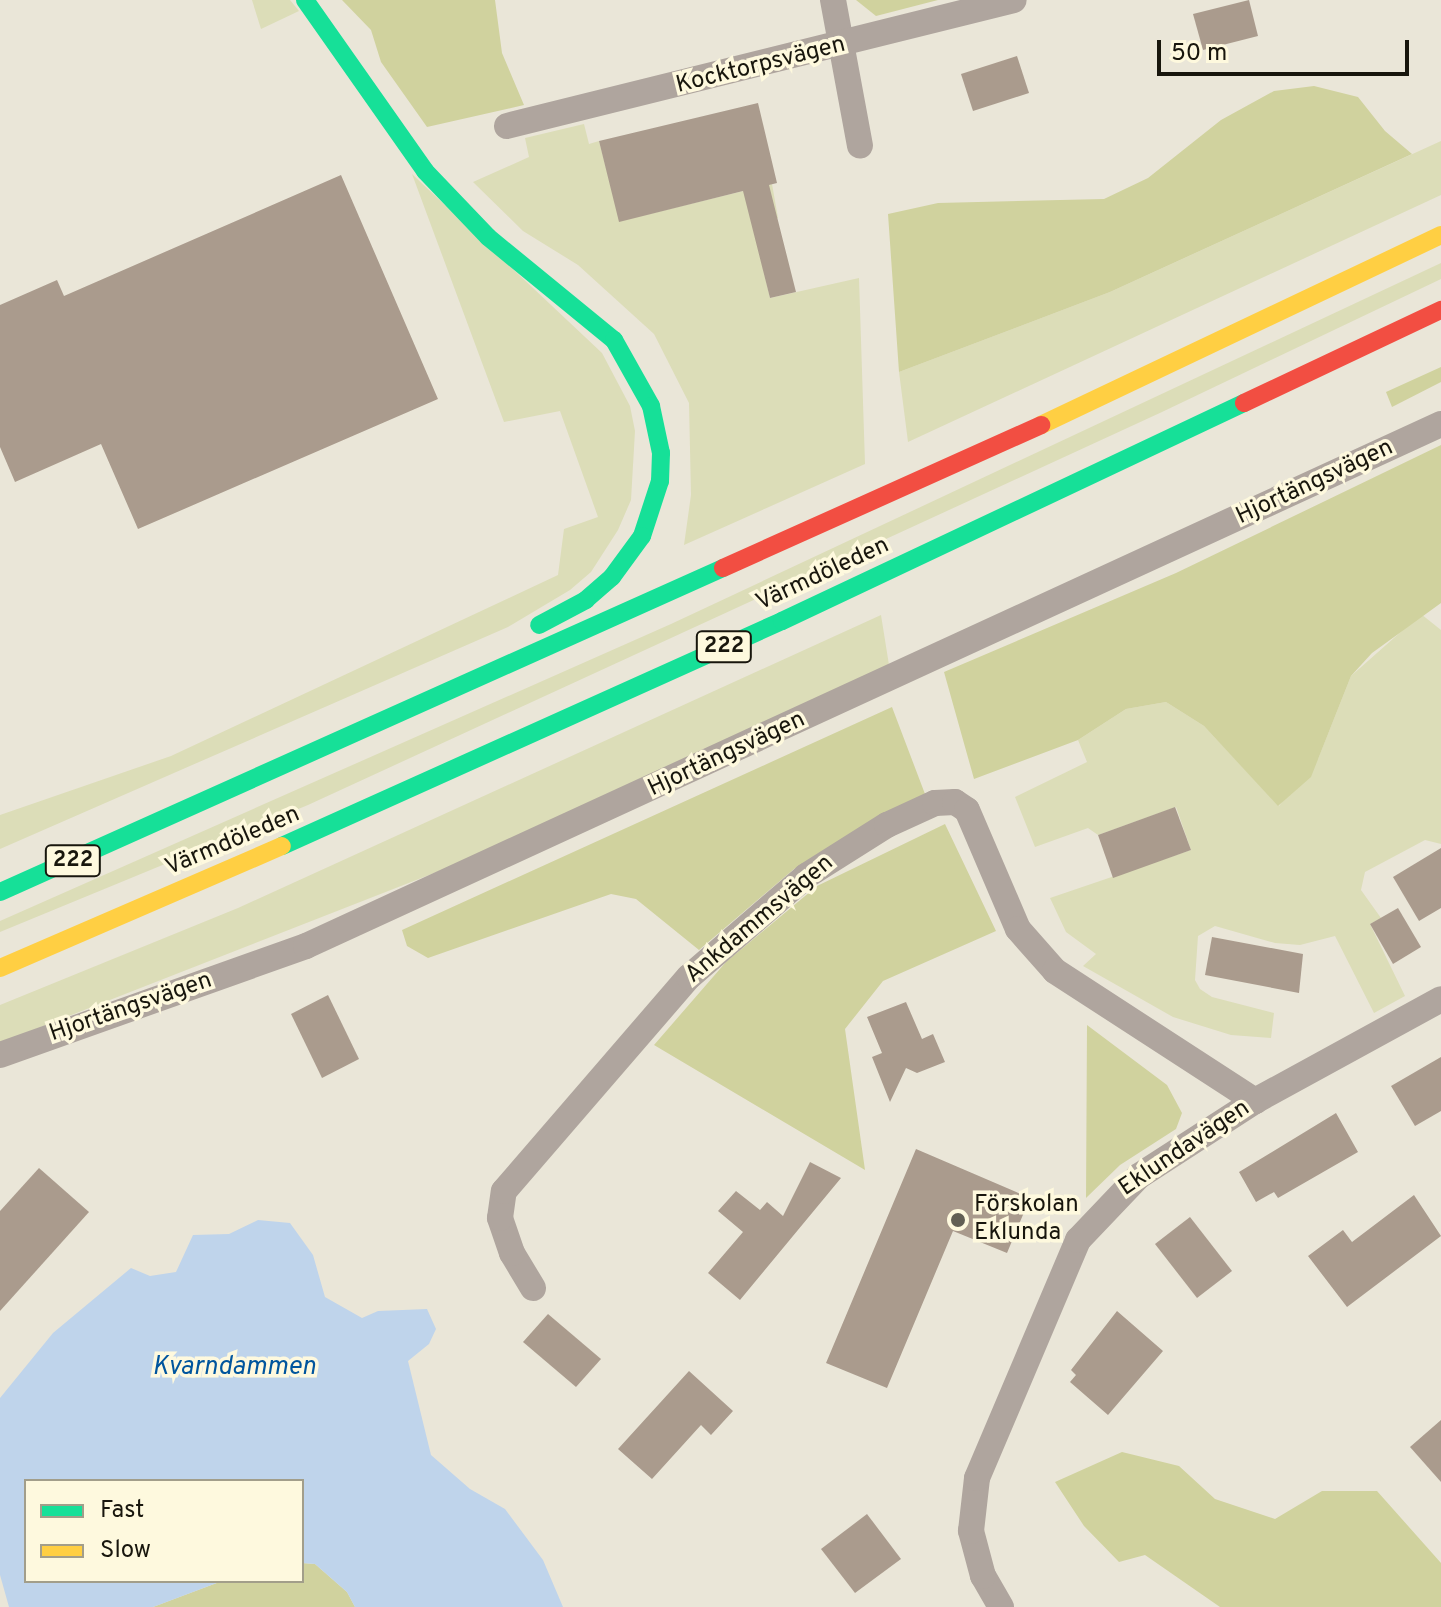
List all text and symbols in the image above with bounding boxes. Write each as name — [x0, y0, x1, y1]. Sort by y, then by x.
scale bar — [1161, 24, 1413, 74]
street label: Kocktorpsvägen — [673, 31, 849, 101]
text: 50 m — [1171, 39, 1227, 69]
street label: Hjortängsvägen — [1232, 434, 1398, 532]
street label: Värmdöleden — [752, 532, 894, 618]
road number: 222 — [694, 629, 754, 665]
street label: Hjortängsvägen — [644, 706, 810, 804]
street label: Värmdöleden — [161, 801, 305, 883]
road number: 222 — [43, 843, 103, 879]
street label: Ankdammsvägen — [680, 850, 840, 990]
street label: Hjortängsvägen — [46, 967, 216, 1049]
street label: Eklundavägen — [1114, 1095, 1256, 1203]
place label: Förskolan Eklunda — [974, 1192, 1079, 1248]
marker: Förskolan Eklunda — [949, 1211, 967, 1229]
water label: Kvarndammen — [152, 1352, 316, 1384]
legend — [24, 1479, 304, 1583]
text: Fast — [100, 1496, 144, 1526]
text: Slow — [100, 1536, 151, 1566]

